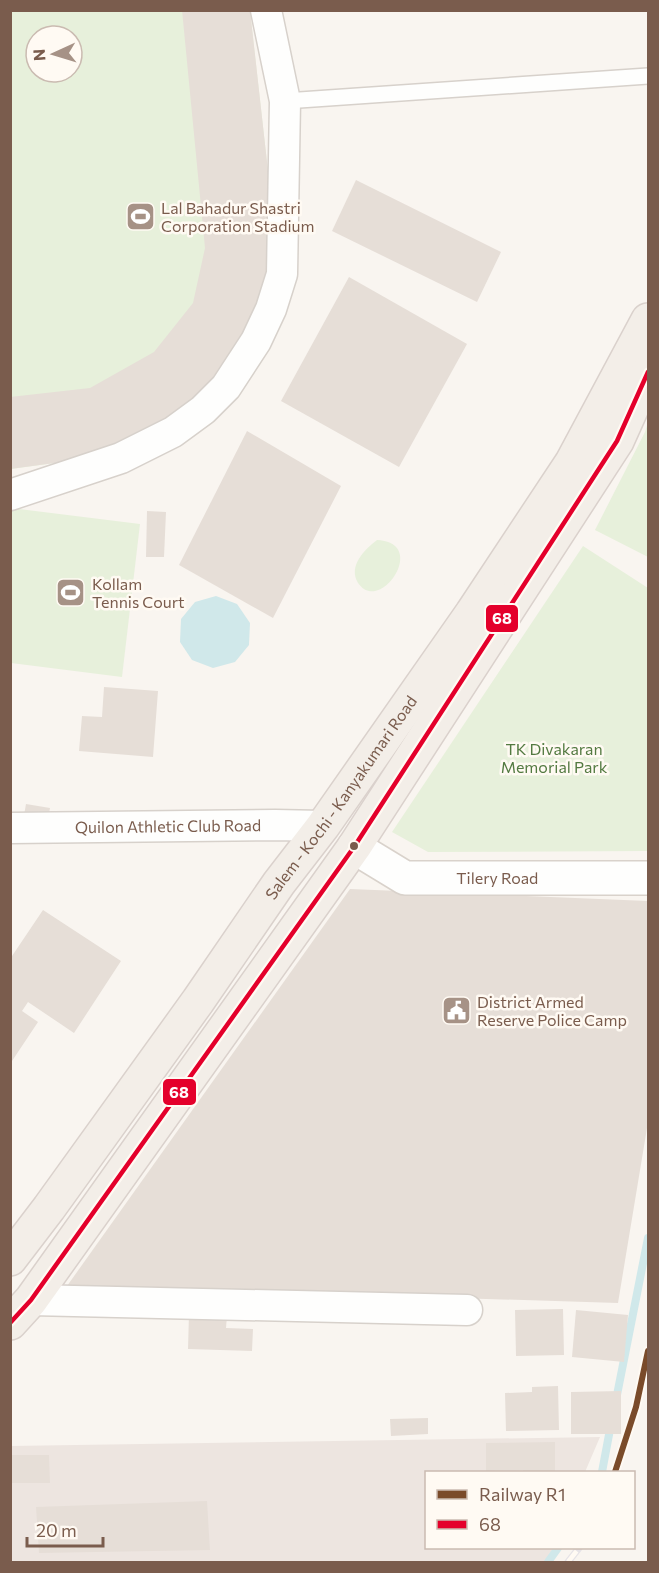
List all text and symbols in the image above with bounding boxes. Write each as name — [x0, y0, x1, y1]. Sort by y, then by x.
north arrow — [24, 24, 84, 84]
text: N — [29, 48, 48, 62]
place label: Lal Bahadur Shastri Corporation Stadium — [161, 198, 314, 235]
sports icon: Lal Bahadur Shastri Corporation Stadium — [124, 201, 156, 233]
place label: Kollam Tennis Court — [92, 574, 185, 611]
sports icon: Kollam Tennis Court — [55, 577, 87, 609]
line badge: 68 — [485, 604, 519, 633]
text: 68 — [492, 608, 512, 627]
street label: Salem - Kochi - Kanyakumari Road — [261, 692, 420, 903]
park label: TK Divakaran Memorial Park — [501, 739, 608, 776]
street label: Quilon Athletic Club Road — [75, 815, 261, 836]
unlabelled marker — [348, 840, 360, 852]
street label: Tilery Road — [456, 868, 538, 887]
place label: District Armed Reserve Police Camp — [477, 992, 627, 1029]
public building icon: District Armed Reserve Police Camp — [440, 995, 472, 1027]
line badge: 68 — [162, 1078, 197, 1106]
text: 68 — [169, 1082, 189, 1101]
legend — [425, 1471, 635, 1549]
text: Railway R1 — [479, 1483, 566, 1505]
scale bar — [27, 1510, 104, 1548]
text: 68 — [479, 1513, 501, 1535]
text: 20 m — [36, 1519, 77, 1541]

